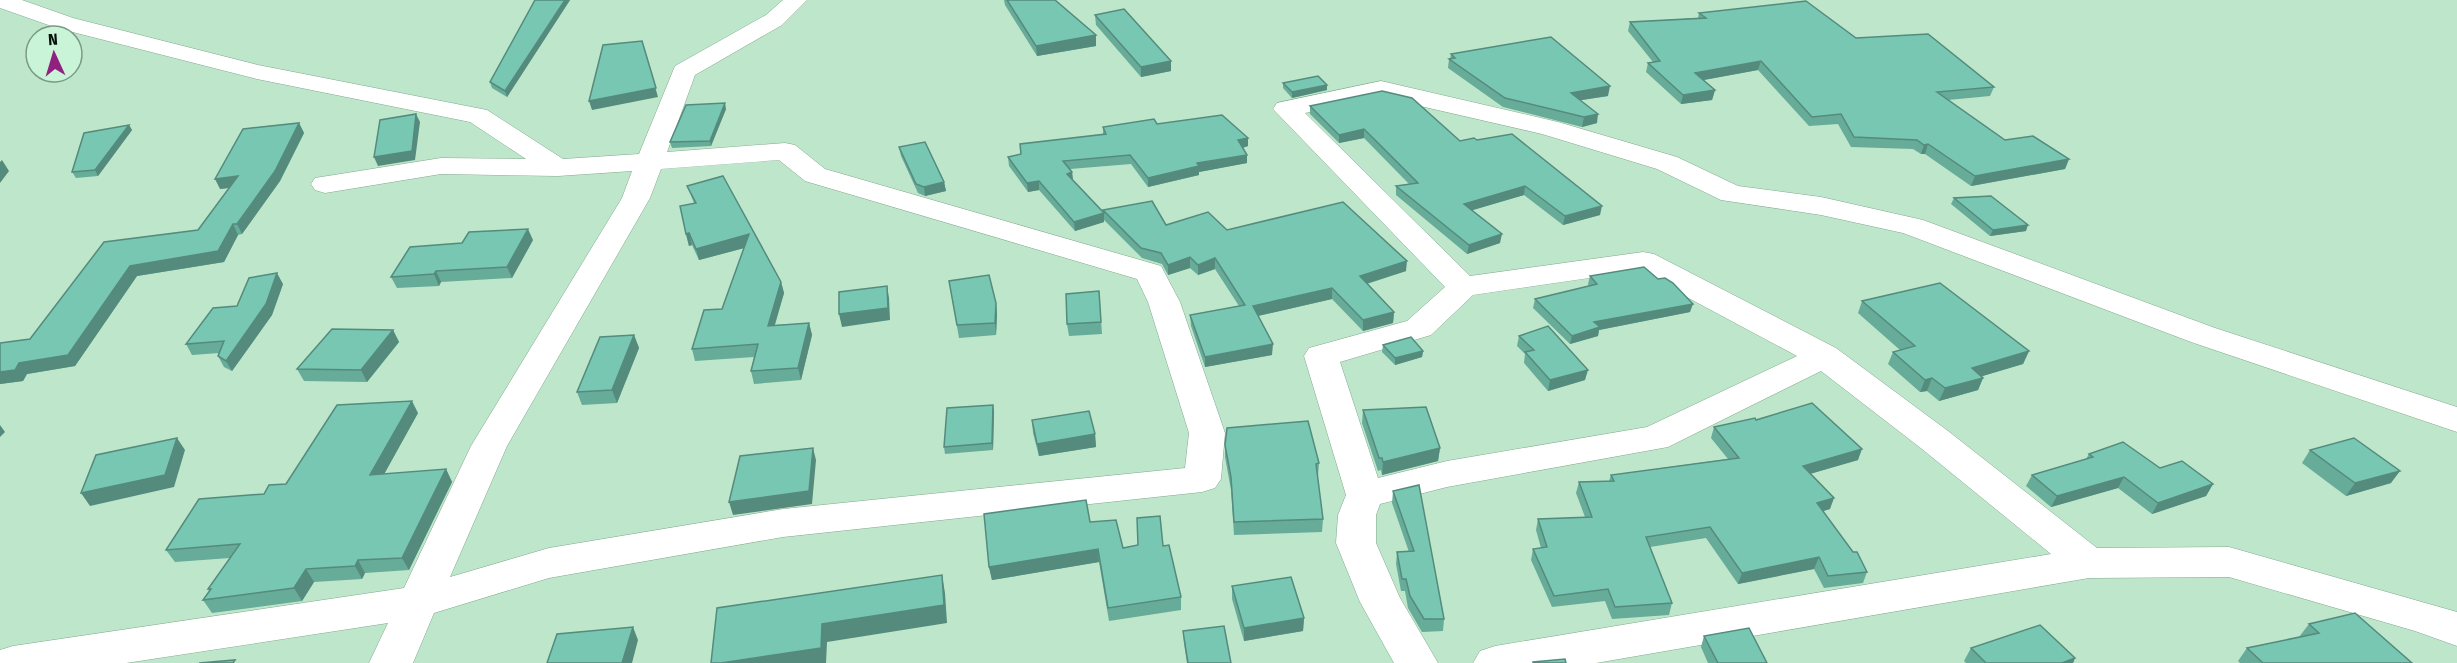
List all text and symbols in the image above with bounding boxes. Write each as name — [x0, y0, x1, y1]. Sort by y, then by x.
north arrow — [24, 24, 84, 84]
text: N — [48, 30, 58, 49]

